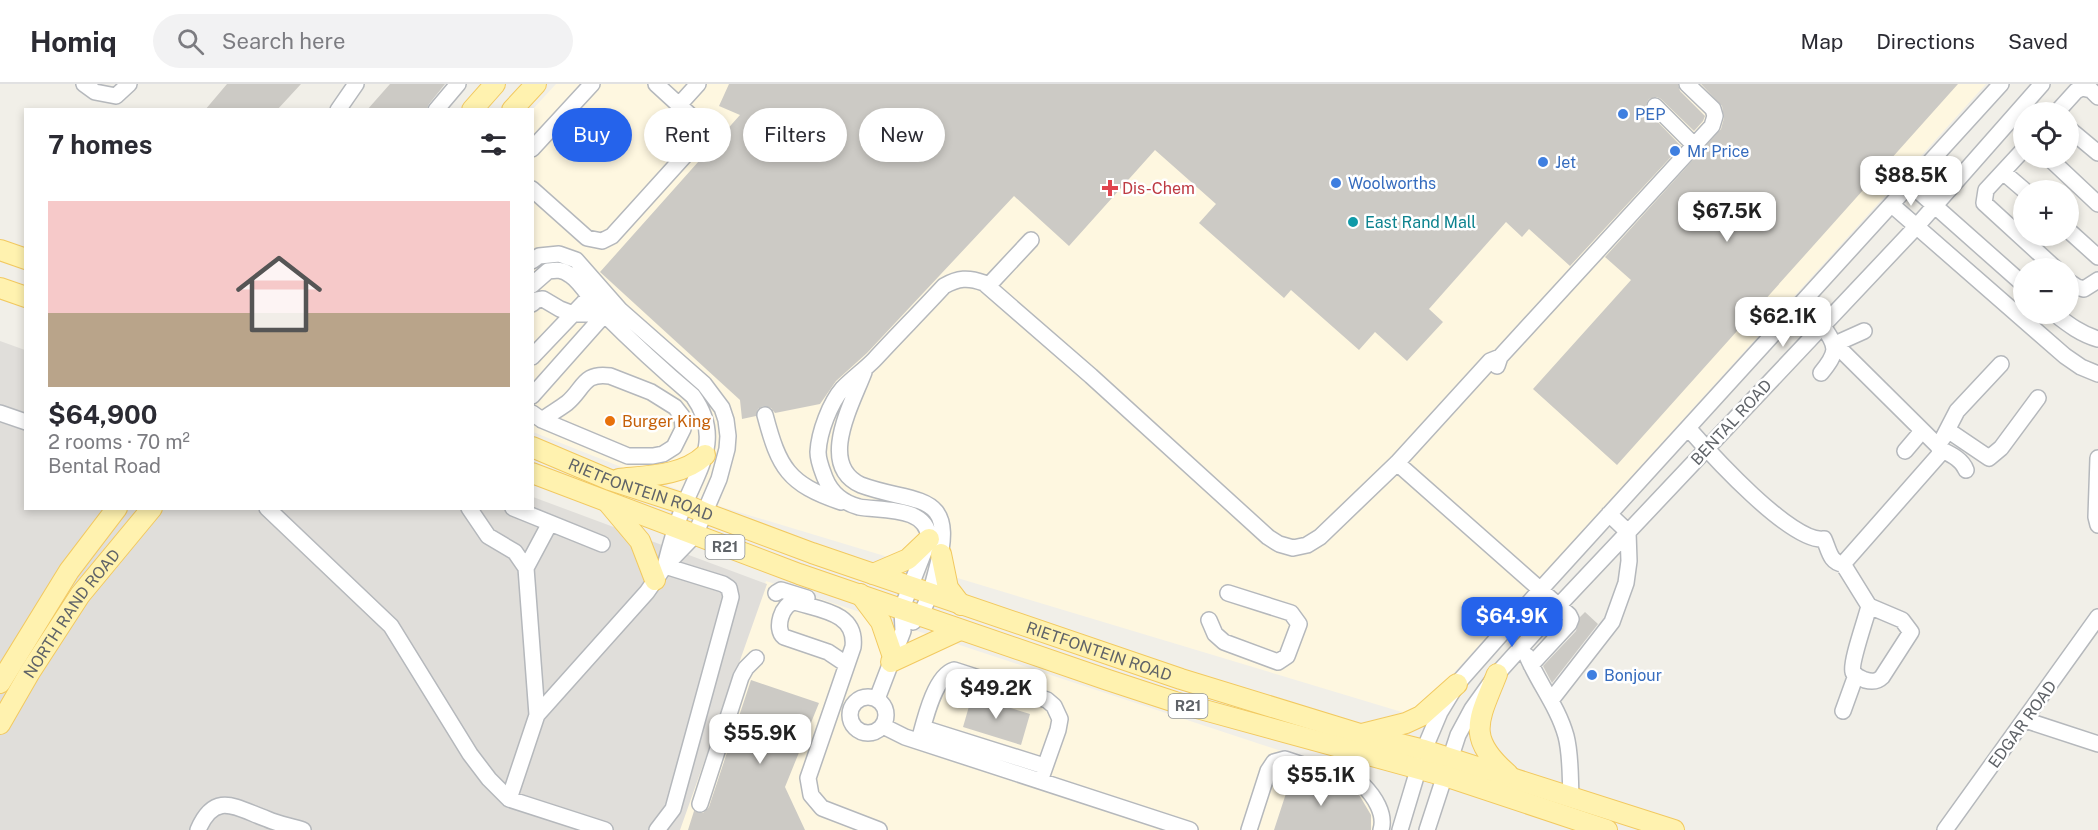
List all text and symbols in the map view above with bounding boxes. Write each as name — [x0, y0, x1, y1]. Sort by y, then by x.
search box — [153, 14, 573, 68]
text: Homiq — [30, 25, 117, 58]
icon: search — [174, 25, 207, 58]
text: Search here — [222, 28, 345, 54]
text: Map — [1801, 29, 1843, 54]
text: Directions — [1876, 29, 1975, 54]
text: Saved — [2008, 29, 2068, 54]
map controls — [2013, 102, 2079, 324]
button: locate — [2013, 102, 2079, 168]
place label: PEP — [1635, 105, 1665, 124]
marker: PEP — [1616, 107, 1630, 121]
chip: Buy — [552, 108, 632, 162]
chip: Rent — [644, 108, 731, 162]
chip: Filters — [743, 108, 847, 162]
chip: New — [859, 108, 945, 162]
icon: filters — [477, 128, 510, 161]
text: 7 homes — [48, 129, 152, 160]
place label: Mr Price — [1687, 142, 1749, 161]
marker: Mr Price — [1668, 144, 1682, 158]
place label: Jet — [1555, 153, 1576, 172]
marker: Jet — [1536, 155, 1550, 169]
pin: $88.5K — [1862, 156, 1960, 207]
text: $88.5K — [1874, 163, 1948, 187]
place label: Woolworths — [1348, 174, 1436, 193]
marker: Woolworths — [1329, 176, 1343, 190]
place label: Dis-Chem — [1122, 179, 1195, 198]
button: + — [2013, 180, 2079, 246]
marker: Dis-Chem — [1103, 181, 1117, 195]
pin: $67.5K — [1678, 192, 1776, 243]
text: $67.5K — [1692, 199, 1762, 223]
place label: East Rand Mall — [1365, 213, 1476, 232]
marker: East Rand Mall — [1346, 215, 1360, 229]
icon: home — [225, 240, 333, 348]
button: − — [2013, 258, 2079, 324]
pin: $62.1K — [1734, 297, 1832, 348]
text: $62.1K — [1749, 304, 1817, 328]
street label: BENTAL ROAD — [1687, 376, 1776, 469]
text: $64,900 — [48, 399, 158, 430]
place label: Burger King — [622, 412, 711, 431]
marker: Burger King — [603, 414, 617, 428]
text: 2 rooms · 70 m² — [48, 430, 190, 454]
text: Bental Road — [48, 454, 161, 478]
street label: RIETFONTEIN ROAD — [565, 455, 716, 525]
road number: R21 — [706, 535, 744, 559]
street label: NORTH RAND ROAD — [20, 545, 124, 682]
pin: $64.9K — [1463, 597, 1561, 648]
text: $64.9K — [1476, 604, 1548, 628]
street label: RIETFONTEIN ROAD — [1024, 618, 1174, 685]
place label: Bonjour — [1604, 666, 1662, 685]
marker: Bonjour — [1585, 668, 1599, 682]
pin: $49.2K — [947, 669, 1045, 720]
text: $49.2K — [960, 676, 1032, 700]
street label: EDGAR ROAD — [1984, 677, 2060, 772]
road number: R21 — [1168, 694, 1208, 718]
pin: $55.9K — [711, 714, 809, 765]
text: $55.9K — [723, 721, 797, 745]
pin: $55.1K — [1272, 756, 1370, 807]
text: $55.1K — [1287, 763, 1355, 787]

